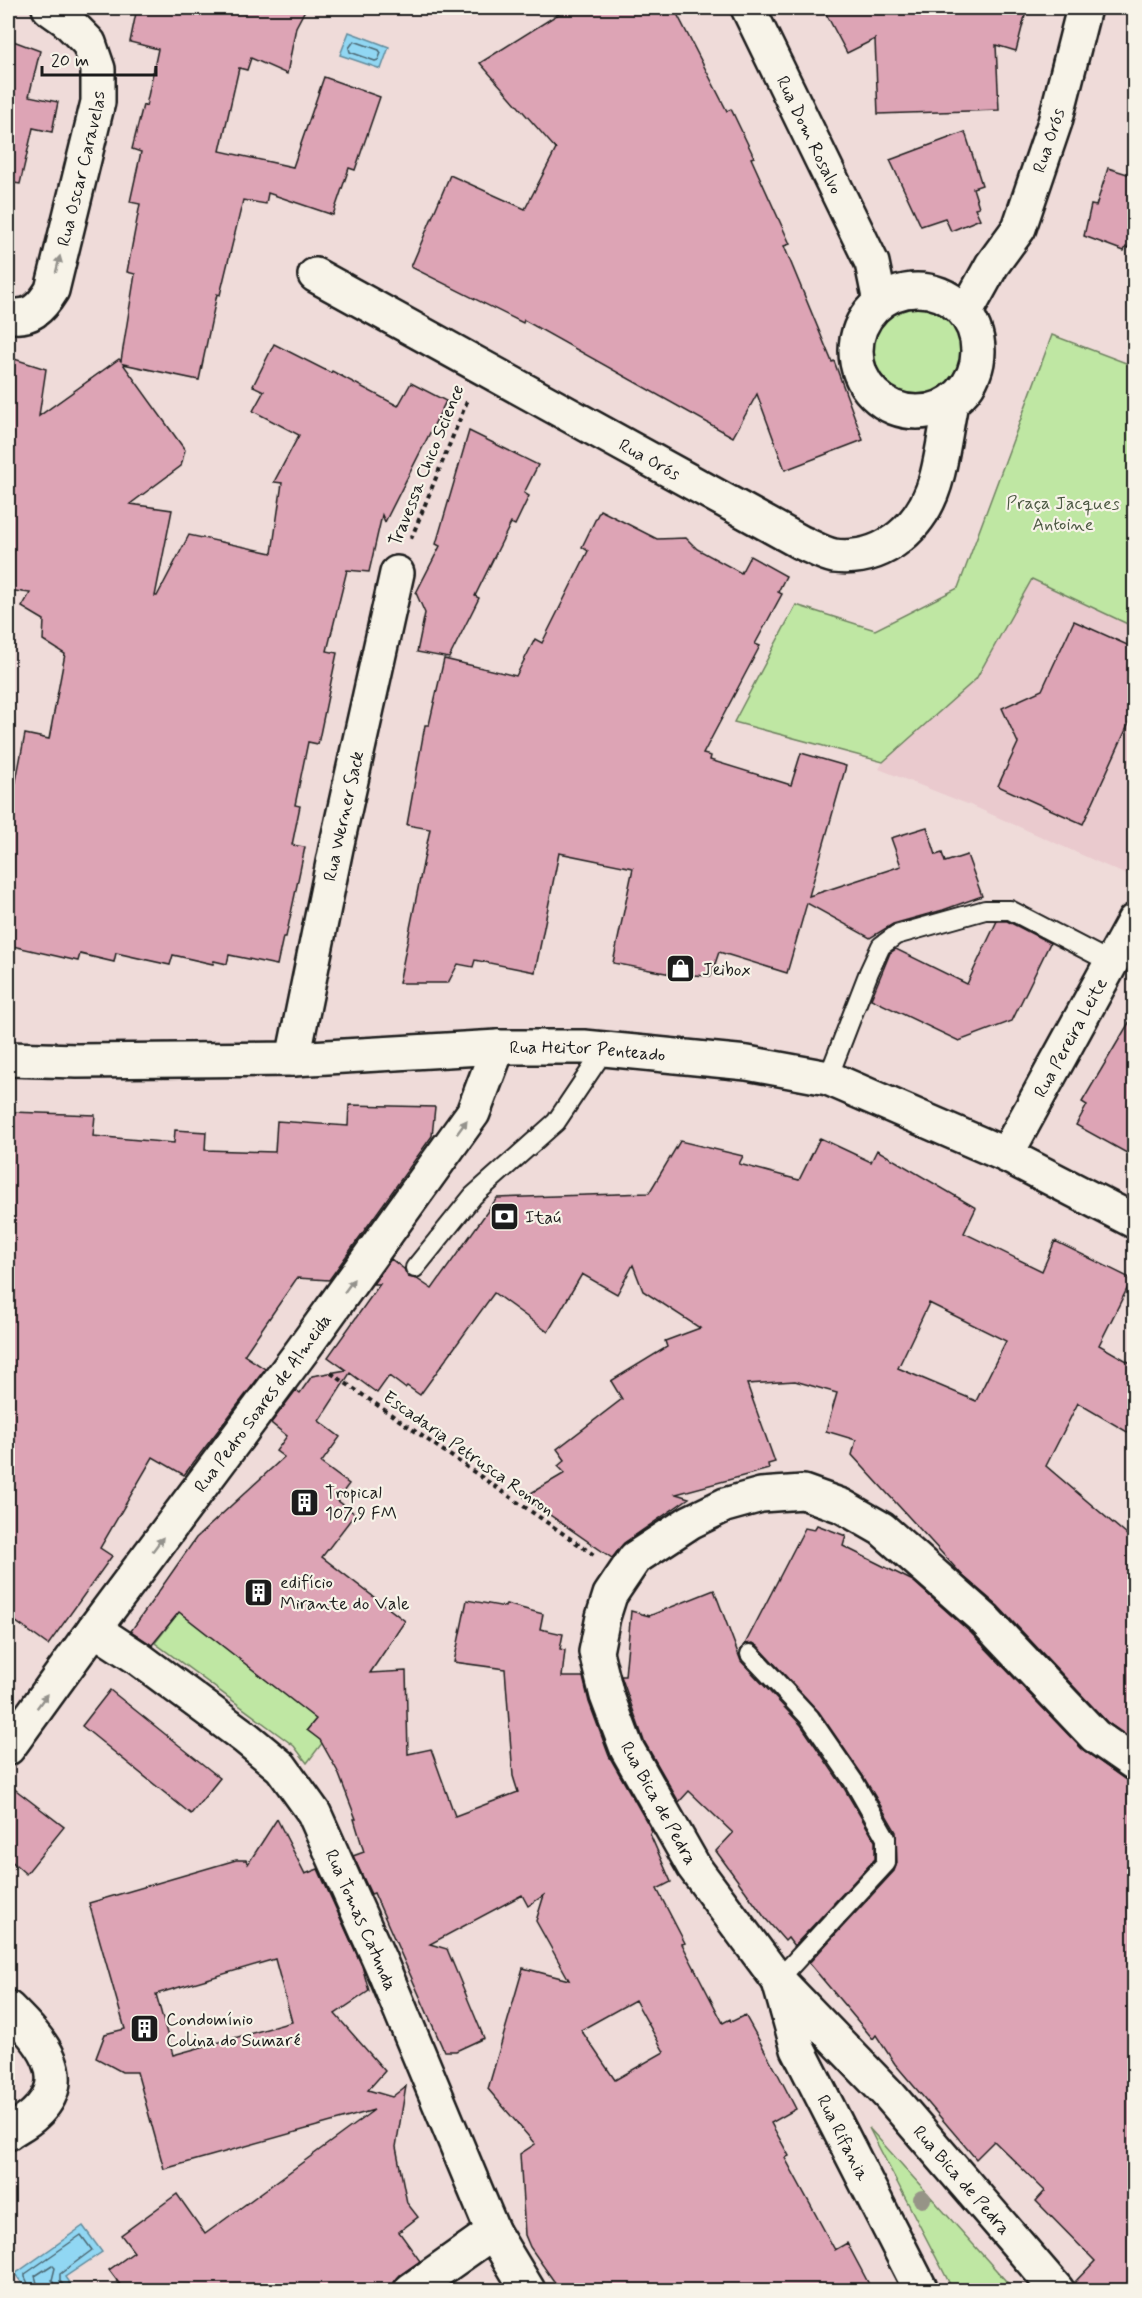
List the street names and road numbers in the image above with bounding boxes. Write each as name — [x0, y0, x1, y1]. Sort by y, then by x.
street label: Rua Dom Rosalvo — [770, 72, 848, 198]
street label: Rua Oscar Caravelas — [52, 91, 111, 249]
street label: Rua Orós — [1028, 106, 1071, 176]
street label: Travessa Chico Science — [384, 381, 470, 550]
street label: Rua Orós — [614, 434, 684, 487]
street label: Rua Werner Sack — [318, 749, 370, 884]
street label: Rua Pereira Leite — [1029, 974, 1114, 1102]
street label: Rua Heitor Penteado — [509, 1036, 667, 1068]
street label: Rua Pedro Soares de Almeida — [189, 1309, 338, 1498]
street label: Escadaria Petrusca Ronron — [378, 1386, 559, 1522]
street label: Rua Bica de Pedra — [614, 1737, 702, 1870]
street label: Rua Tomas Catunda — [319, 1846, 402, 1995]
street label: Rua Rifania — [810, 2091, 874, 2185]
street label: Rua Bica de Pedra — [907, 2121, 1016, 2241]

